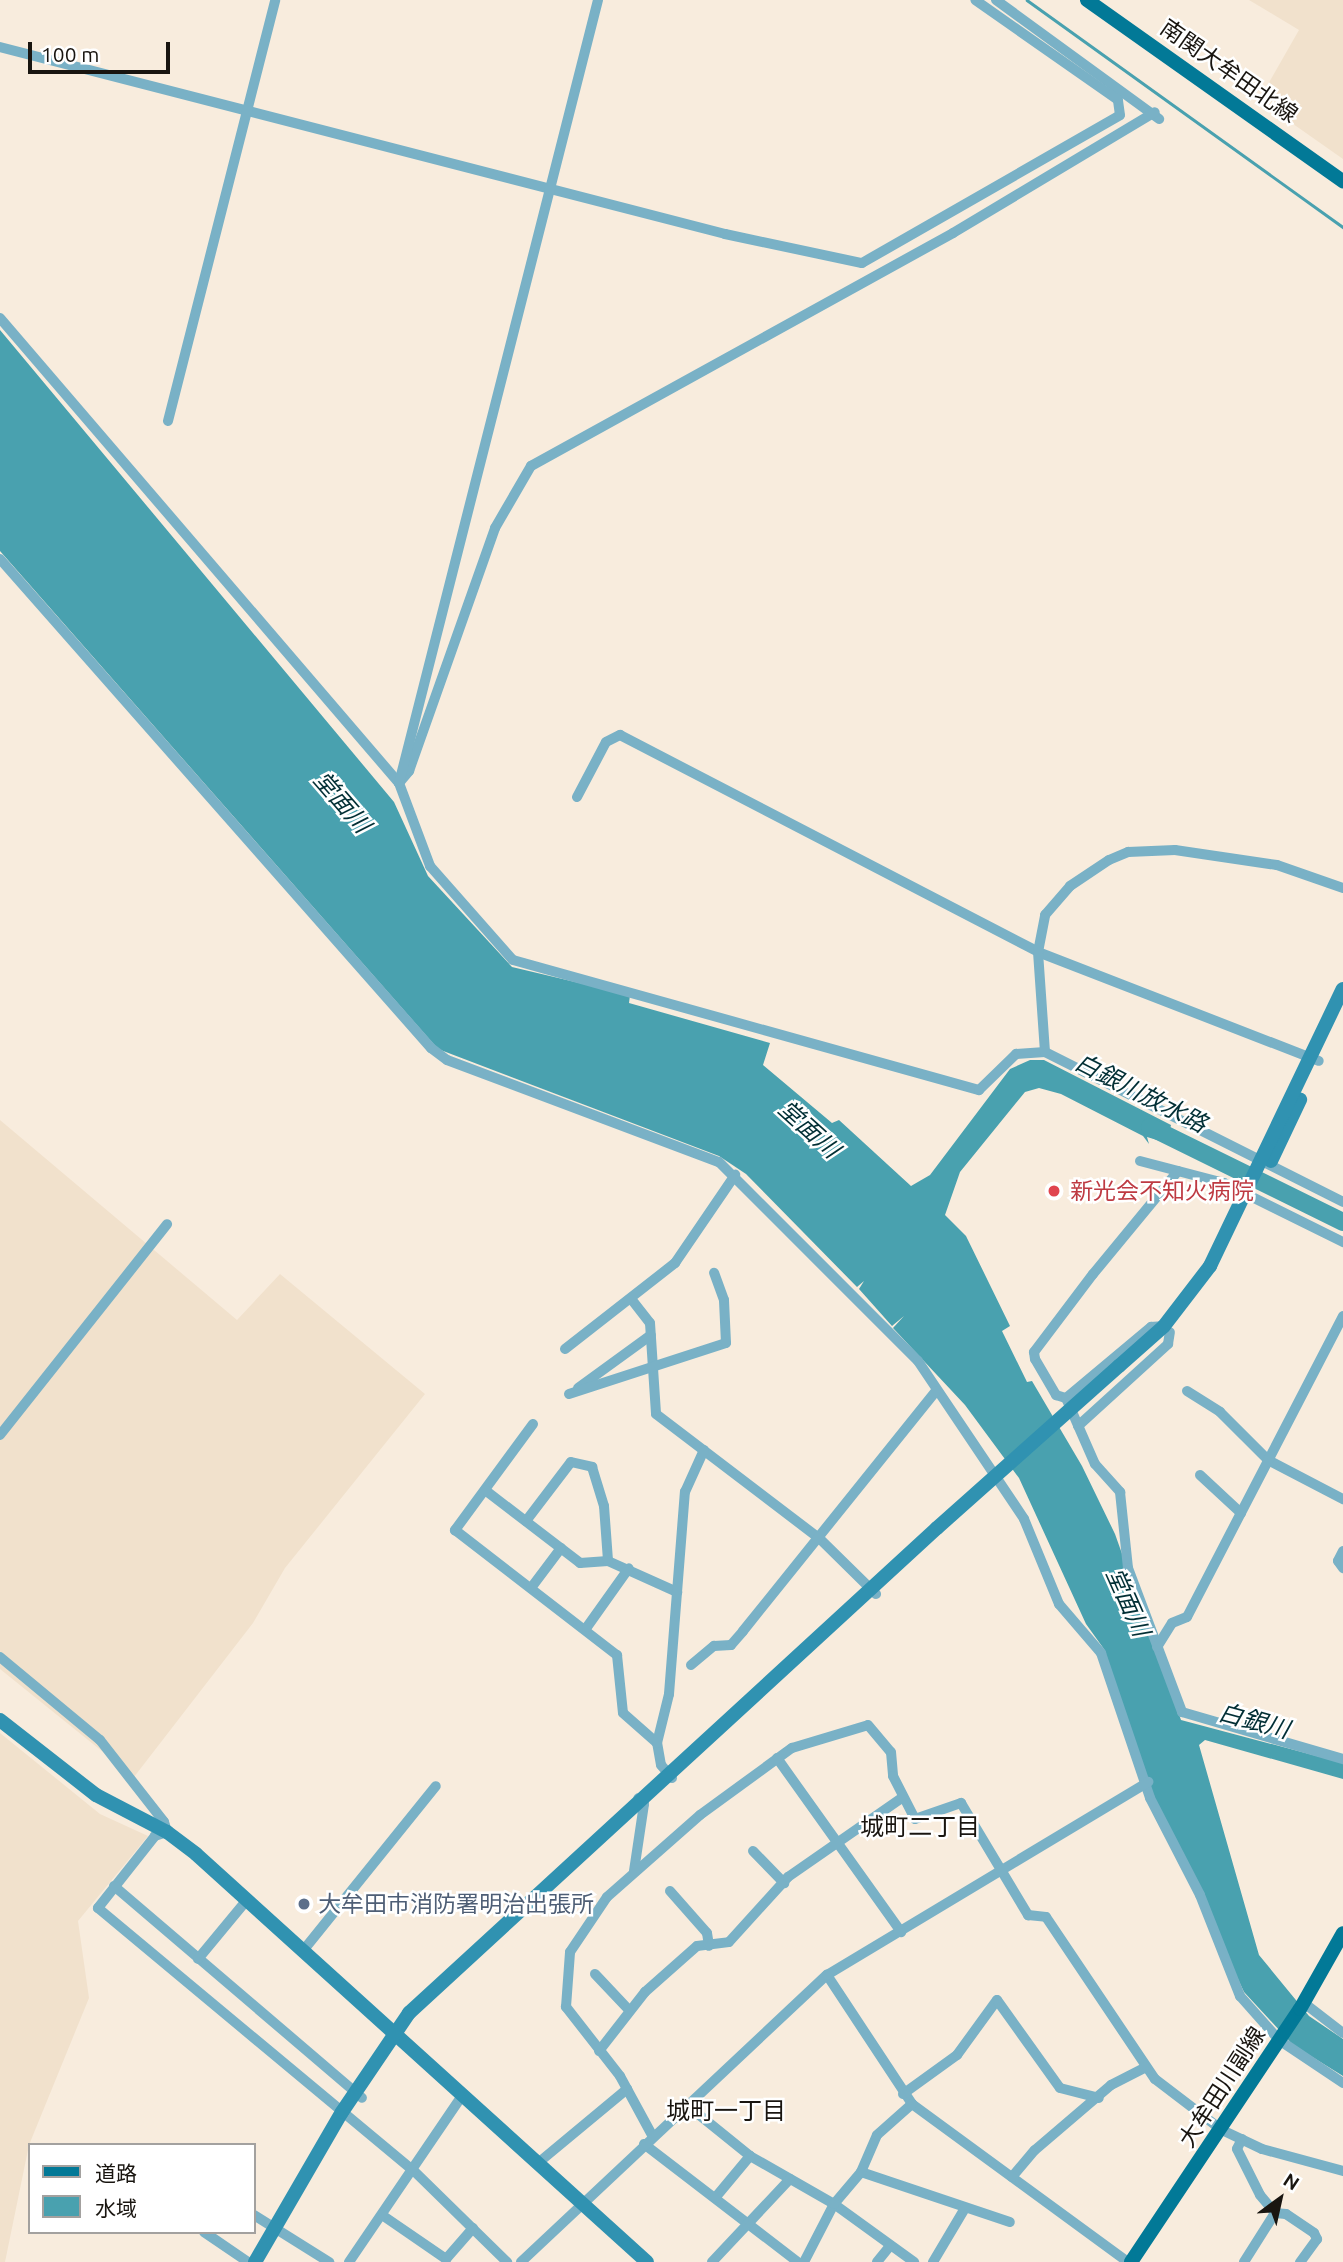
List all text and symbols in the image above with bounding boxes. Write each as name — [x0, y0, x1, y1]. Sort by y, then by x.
street label: 南関大牟田北線 — [1155, 14, 1303, 128]
scale bar — [32, 28, 173, 72]
text: 100 m — [41, 42, 99, 66]
water label: 堂面川 — [308, 765, 376, 839]
water label: 白銀川放水路 — [1070, 1047, 1212, 1139]
water label: 堂面川 — [773, 1094, 845, 1164]
place label: 新光会不知火病院 — [1070, 1177, 1254, 1205]
marker: 新光会不知火病院 — [1044, 1181, 1064, 1201]
water label: 堂面川 — [1100, 1563, 1156, 1641]
water label: 白銀川 — [1215, 1698, 1293, 1744]
district label: 城町二丁目 — [860, 1813, 980, 1841]
place label: 大牟田市消防署明治出張所 — [318, 1890, 594, 1918]
marker: 大牟田市消防署明治出張所 — [296, 1896, 312, 1912]
street label: 大牟田川副線 — [1173, 2022, 1271, 2152]
district label: 城町一丁目 — [666, 2097, 786, 2125]
legend — [28, 2143, 256, 2234]
text: 道路 — [95, 2161, 137, 2185]
north arrow — [1245, 2164, 1315, 2234]
text: N — [1279, 2168, 1303, 2194]
text: 水域 — [95, 2196, 137, 2220]

